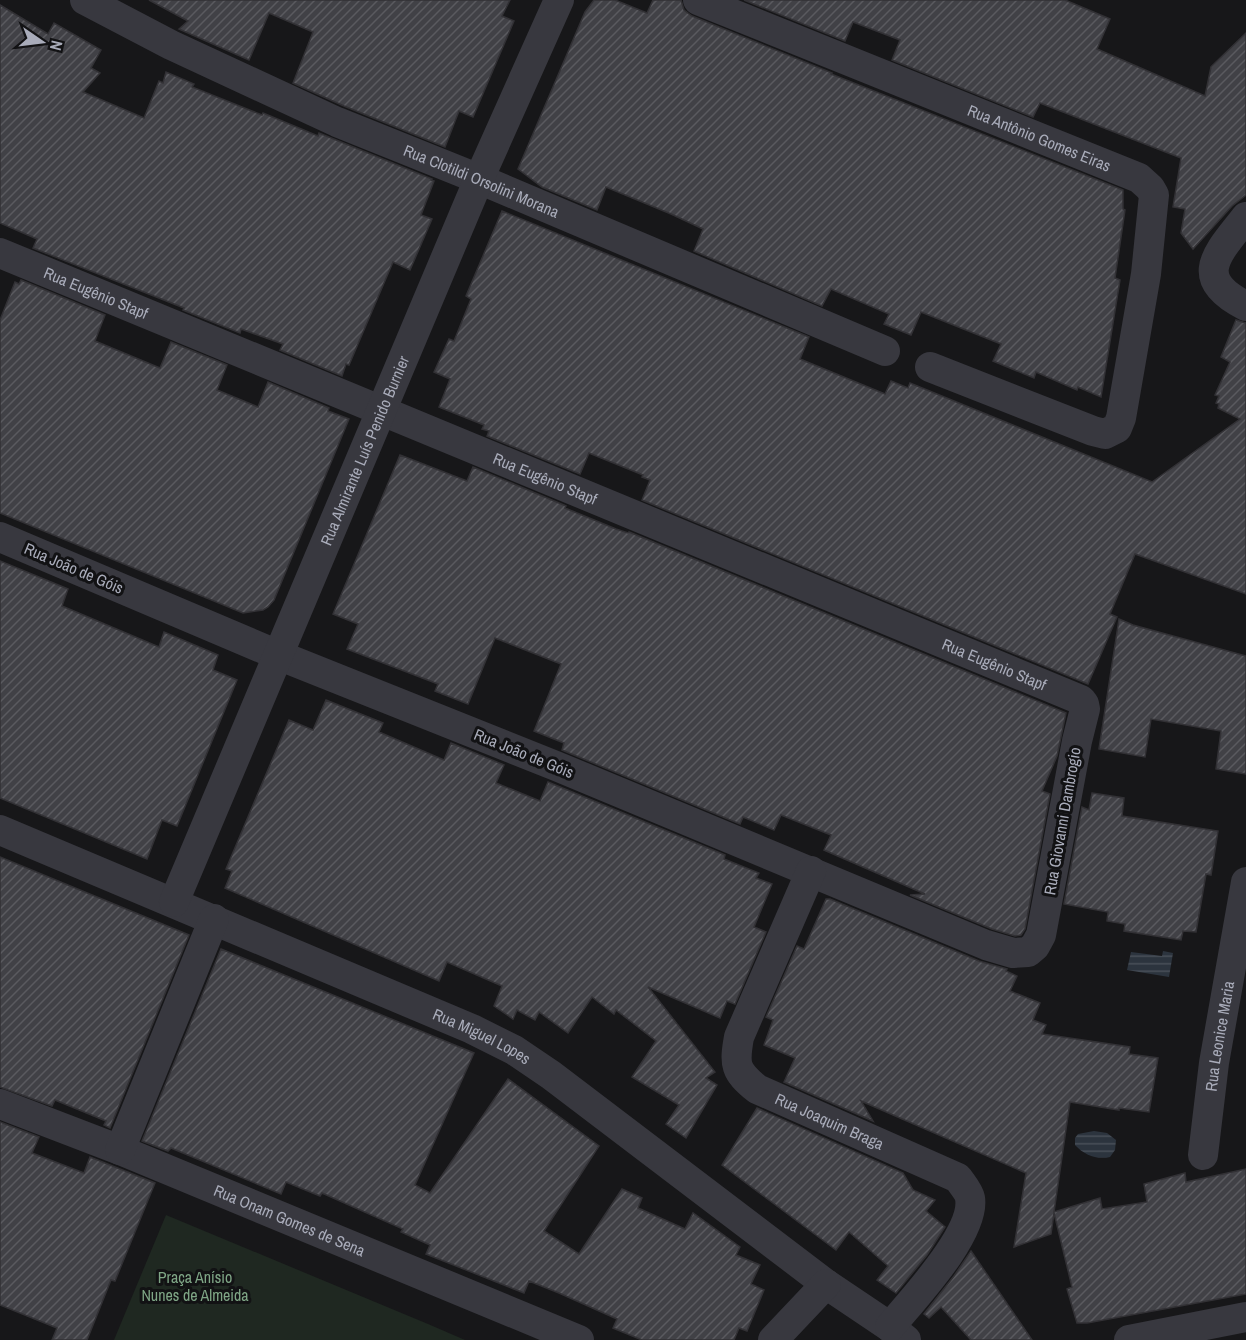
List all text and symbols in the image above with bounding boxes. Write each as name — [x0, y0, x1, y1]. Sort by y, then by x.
north arrow — [12, 12, 72, 72]
text: N — [45, 38, 68, 53]
street label: Rua Antônio Gomes Eiras — [964, 99, 1114, 176]
street label: Rua Clotildi Orsolini Morana — [400, 139, 563, 223]
street label: Rua Eugênio Stapf — [41, 261, 152, 324]
street label: Rua Almirante Luís Penido Burnier — [315, 352, 414, 549]
street label: Rua Eugênio Stapf — [490, 447, 601, 510]
street label: Rua João de Góis — [21, 537, 127, 599]
street label: Rua Eugênio Stapf — [939, 633, 1050, 696]
street label: Rua João de Góis — [471, 723, 577, 783]
street label: Rua Giovanni Dambrogio — [1038, 745, 1086, 897]
street label: Rua Leonice Maria — [1200, 978, 1239, 1093]
street label: Rua Miguel Lopes — [429, 1003, 535, 1069]
street label: Rua Joaquim Braga — [772, 1087, 888, 1155]
street label: Rua Onam Gomes de Sena — [210, 1179, 369, 1262]
park label: Praça Anísio Nunes de Almeida — [141, 1266, 249, 1306]

